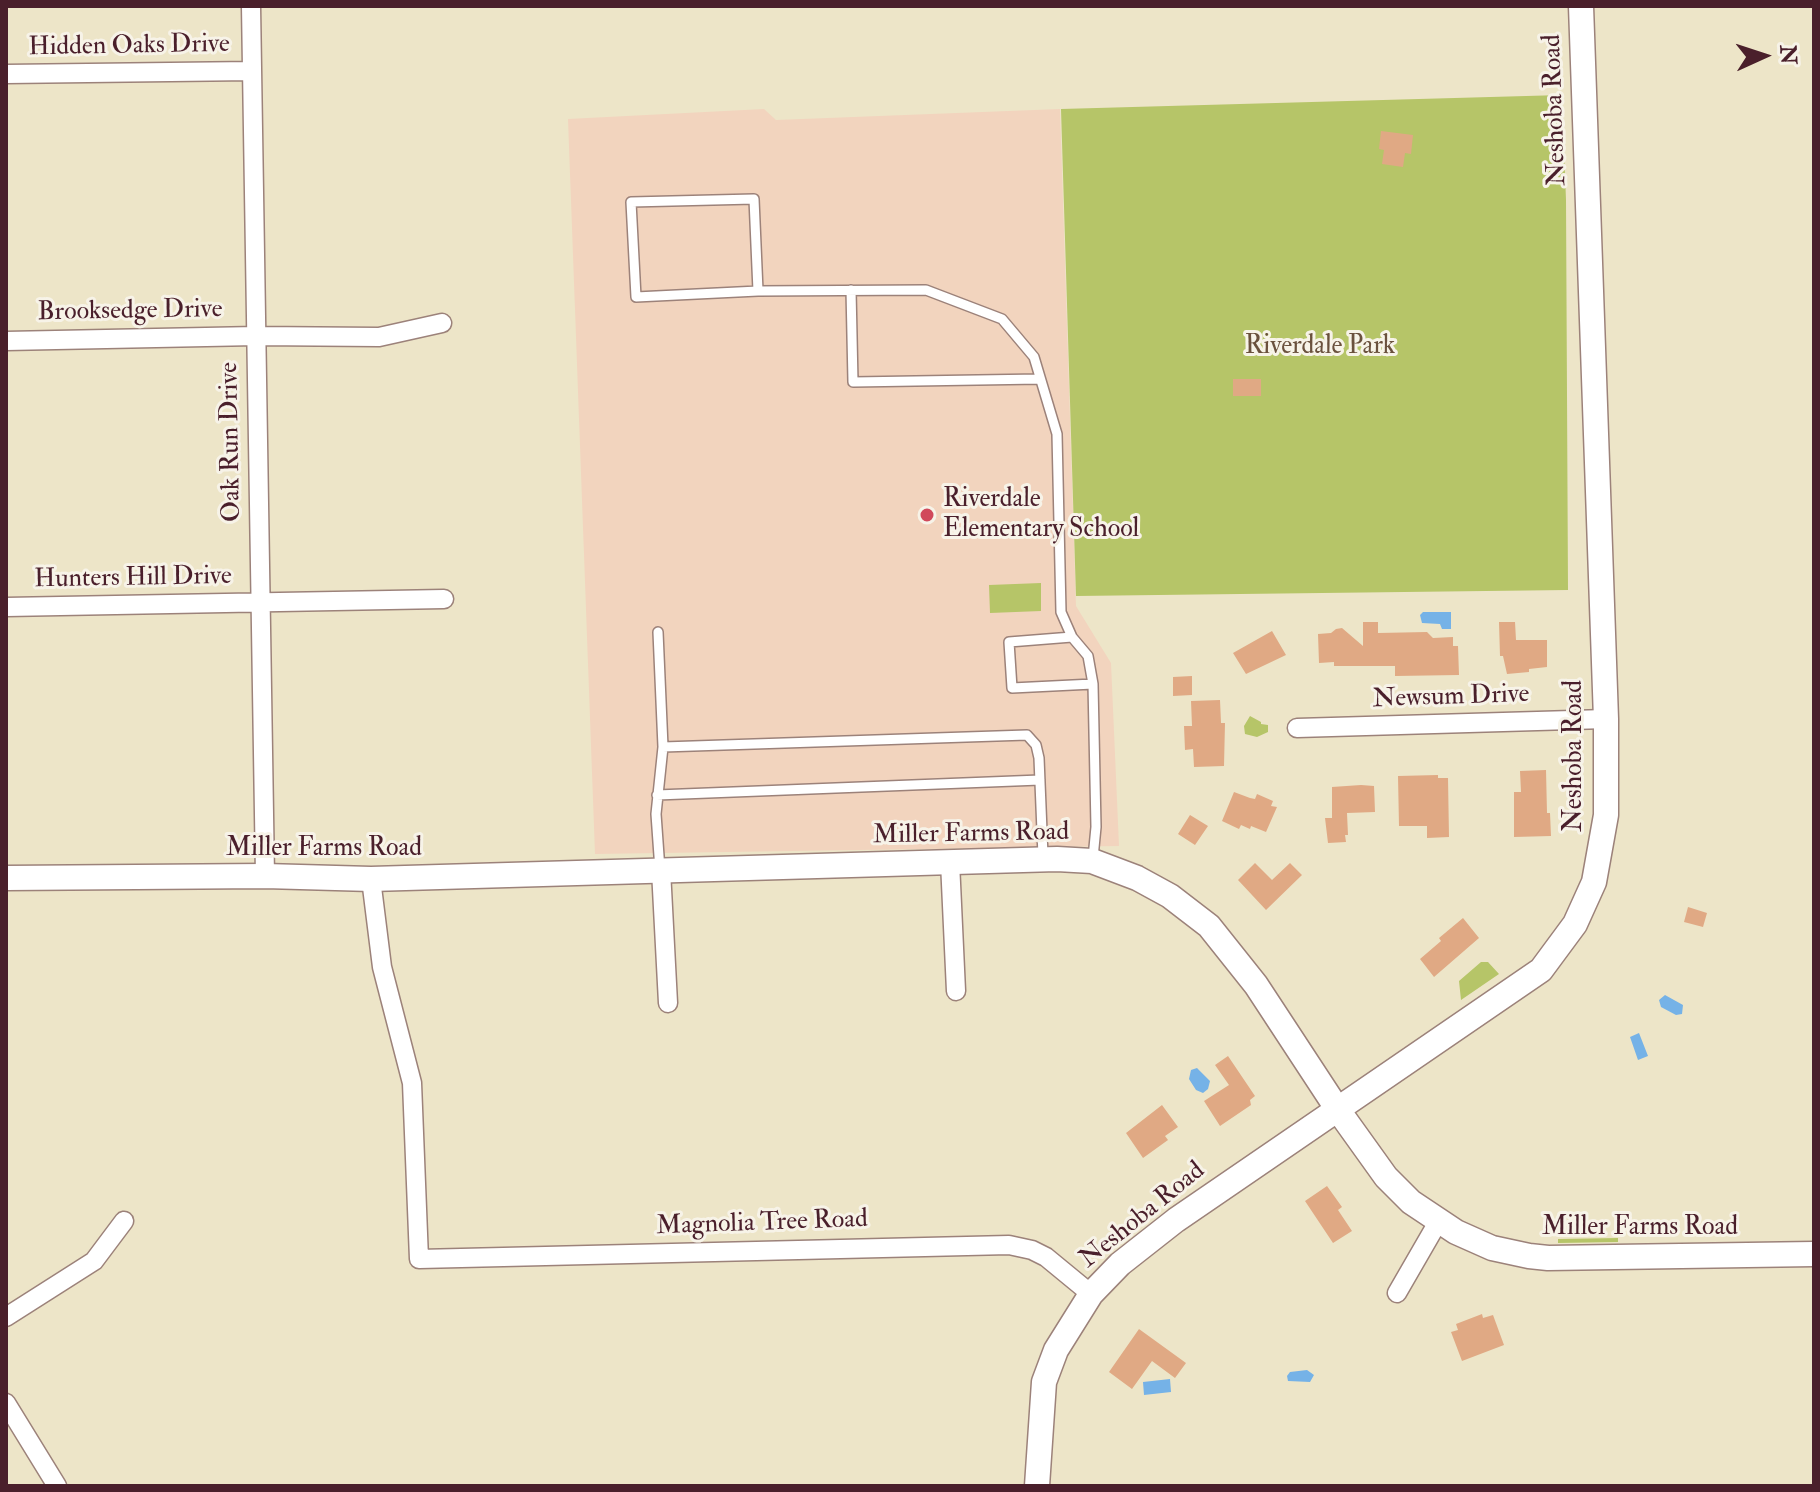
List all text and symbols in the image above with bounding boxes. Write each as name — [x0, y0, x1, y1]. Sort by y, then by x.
north arrow — [1724, 16, 1804, 96]
street label: Hidden Oaks Drive — [28, 30, 230, 64]
street label: Neshoba Road — [1538, 34, 1574, 186]
text: N — [1773, 44, 1802, 65]
street label: Brooksedge Drive — [37, 295, 223, 329]
park label: Riverdale Park — [1245, 331, 1395, 363]
street label: Oak Run Drive — [215, 362, 249, 522]
place label: Riverdale Elementary School — [943, 484, 1139, 546]
marker: Riverdale Elementary School — [918, 506, 936, 524]
street label: Hunters Hill Drive — [34, 562, 232, 596]
street label: Newsum Drive — [1372, 680, 1530, 716]
street label: Neshoba Road — [1559, 680, 1591, 832]
street label: Miller Farms Road — [873, 818, 1069, 852]
street label: Miller Farms Road — [226, 833, 422, 865]
street label: Neshoba Road — [1074, 1156, 1212, 1276]
street label: Magnolia Tree Road — [656, 1205, 868, 1243]
street label: Miller Farms Road — [1542, 1212, 1738, 1244]

